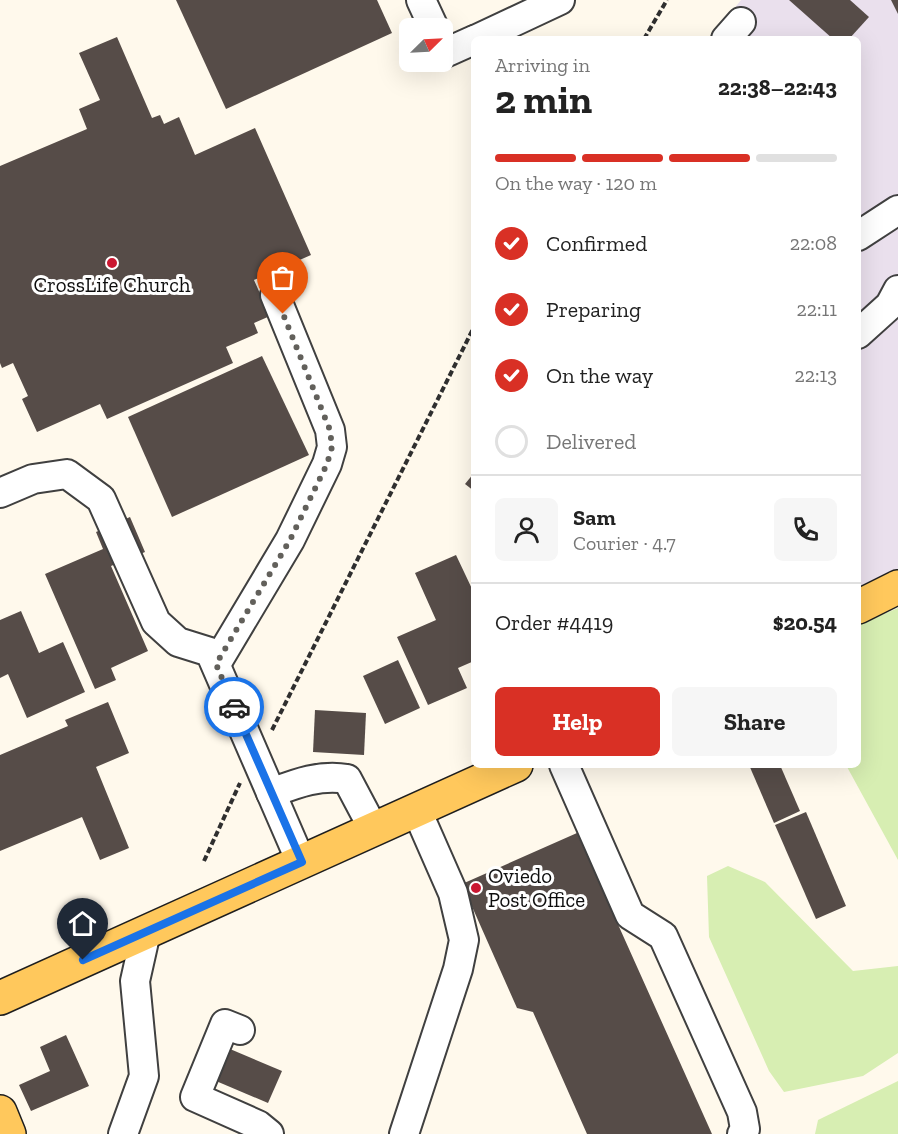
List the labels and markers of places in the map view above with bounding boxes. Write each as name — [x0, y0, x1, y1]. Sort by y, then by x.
pin — [257, 252, 308, 314]
marker: CrossLife Church — [105, 256, 119, 270]
place label: CrossLife Church — [33, 272, 191, 297]
place label: Oviedo Post Office — [488, 863, 585, 912]
marker: Oviedo Post Office — [469, 881, 483, 895]
pin — [57, 898, 108, 960]

